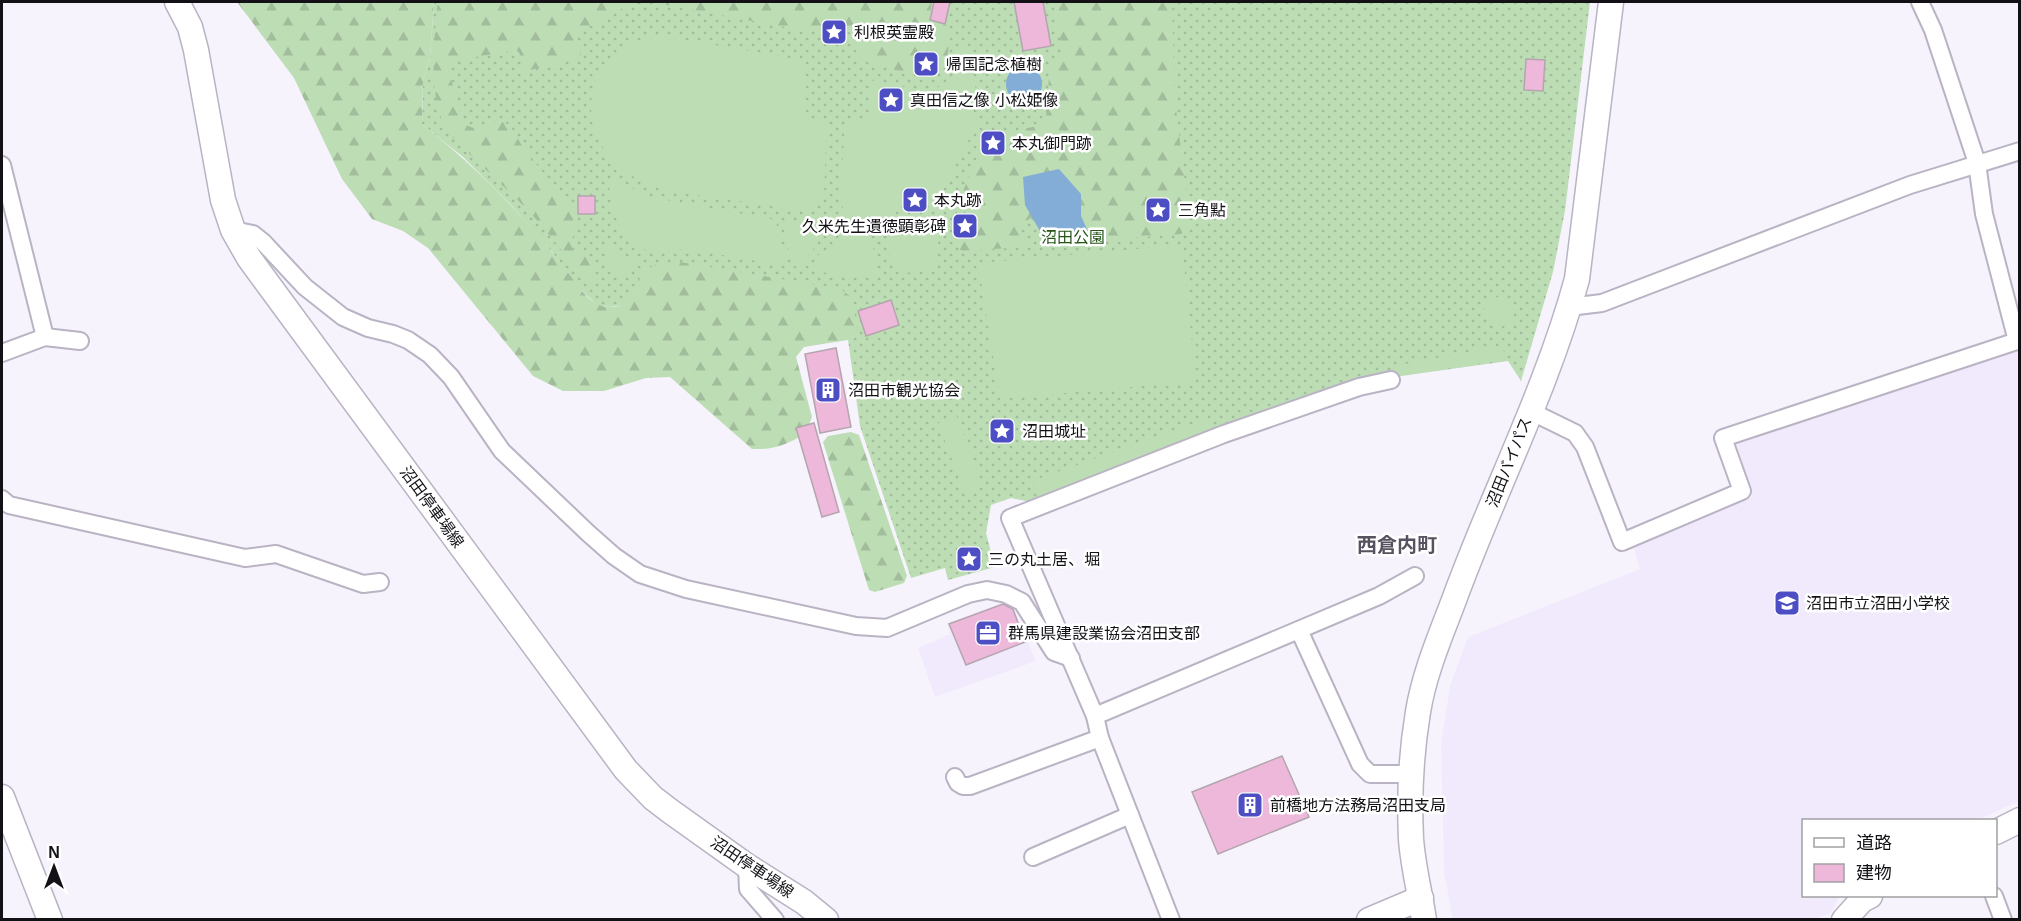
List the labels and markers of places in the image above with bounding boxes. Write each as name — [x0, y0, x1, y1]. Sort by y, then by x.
place icon: 利根英霊殿 — [819, 17, 849, 47]
place label: 利根英霊殿 — [854, 24, 934, 41]
place icon: 帰国記念植樹 — [911, 49, 941, 79]
place label: 帰国記念植樹 — [946, 56, 1042, 73]
place icon: 真田信之像 小松姫像 — [876, 85, 906, 115]
place label: 真田信之像 小松姫像 — [910, 92, 1058, 109]
place icon: 本丸御門跡 — [978, 128, 1008, 158]
place label: 本丸御門跡 — [1012, 135, 1092, 152]
place icon: 本丸跡 — [900, 185, 930, 215]
place label: 本丸跡 — [934, 192, 982, 209]
place icon: 三角點 — [1143, 195, 1173, 225]
place label: 三角點 — [1178, 202, 1226, 219]
place icon: 久米先生遺徳顕彰碑 — [950, 211, 980, 241]
place label: 久米先生遺徳顕彰碑 — [802, 218, 946, 235]
building icon: 沼田市観光協会 — [813, 375, 843, 405]
place label: 沼田市観光協会 — [848, 382, 960, 399]
place icon: 沼田城址 — [987, 416, 1017, 446]
place label: 沼田城址 — [1022, 423, 1086, 440]
place icon: 三の丸土居、堀 — [954, 544, 984, 574]
place label: 三の丸土居、堀 — [988, 551, 1100, 568]
school or university icon: 沼田市立沼田小学校 — [1772, 588, 1802, 618]
place label: 沼田市立沼田小学校 — [1806, 595, 1950, 612]
office icon: 群馬県建設業協会沼田支部 — [973, 618, 1003, 648]
place label: 群馬県建設業協会沼田支部 — [1008, 625, 1200, 642]
building icon: 前橋地方法務局沼田支局 — [1235, 790, 1265, 820]
place label: 前橋地方法務局沼田支局 — [1270, 797, 1446, 814]

